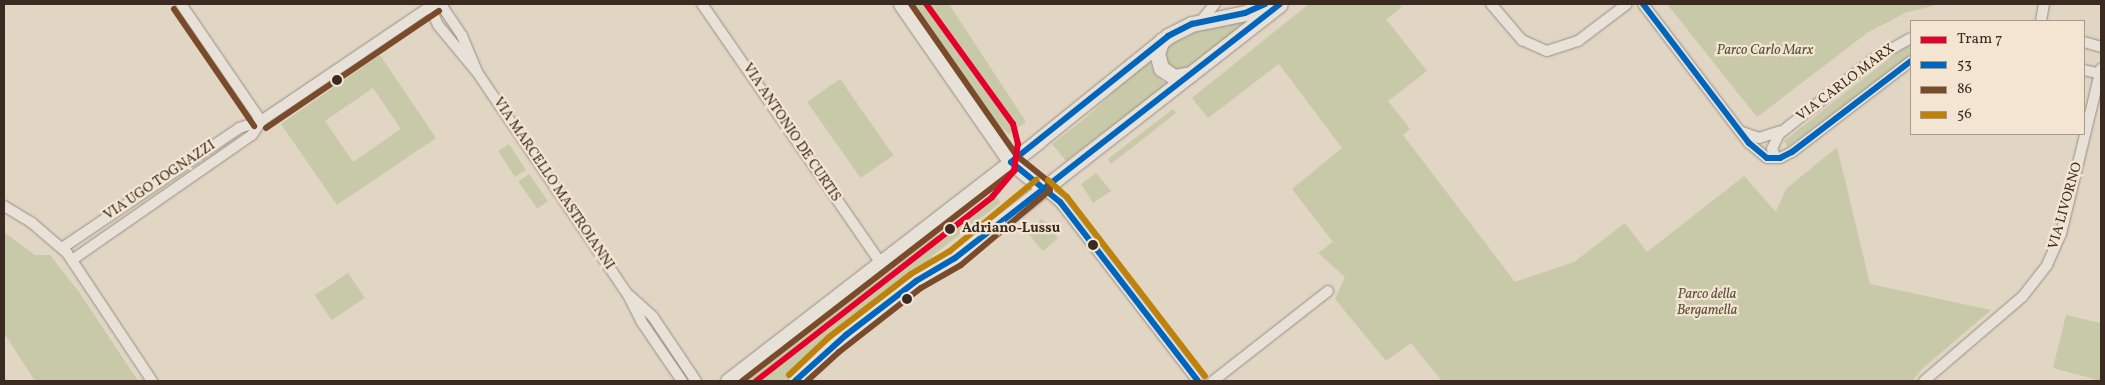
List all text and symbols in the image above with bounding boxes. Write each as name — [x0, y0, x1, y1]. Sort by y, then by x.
legend — [1910, 20, 2085, 135]
text: Tram 7 — [1957, 29, 2002, 50]
street label: VIA CARLO MARX — [1794, 41, 1898, 125]
park label: Parco Carlo Marx — [1717, 43, 1813, 59]
text: 53 — [1957, 54, 1972, 75]
street label: VIA ANTONIO DE CURTIS — [738, 61, 844, 205]
unlabelled marker — [332, 75, 342, 85]
text: 86 — [1957, 79, 1972, 100]
street label: VIA MARCELLO MASTROIANNI — [489, 95, 617, 273]
text: 56 — [1957, 104, 1972, 125]
street label: VIA UGO TOGNAZZI — [101, 137, 219, 225]
street label: VIA LIVORNO — [2046, 161, 2086, 251]
marker: Adriano-Lussu — [941, 220, 959, 238]
place label: Adriano-Lussu — [962, 221, 1060, 237]
unlabelled marker — [1088, 240, 1098, 250]
park label: Parco della Bergamella — [1677, 287, 1737, 320]
unlabelled marker — [902, 294, 912, 304]

